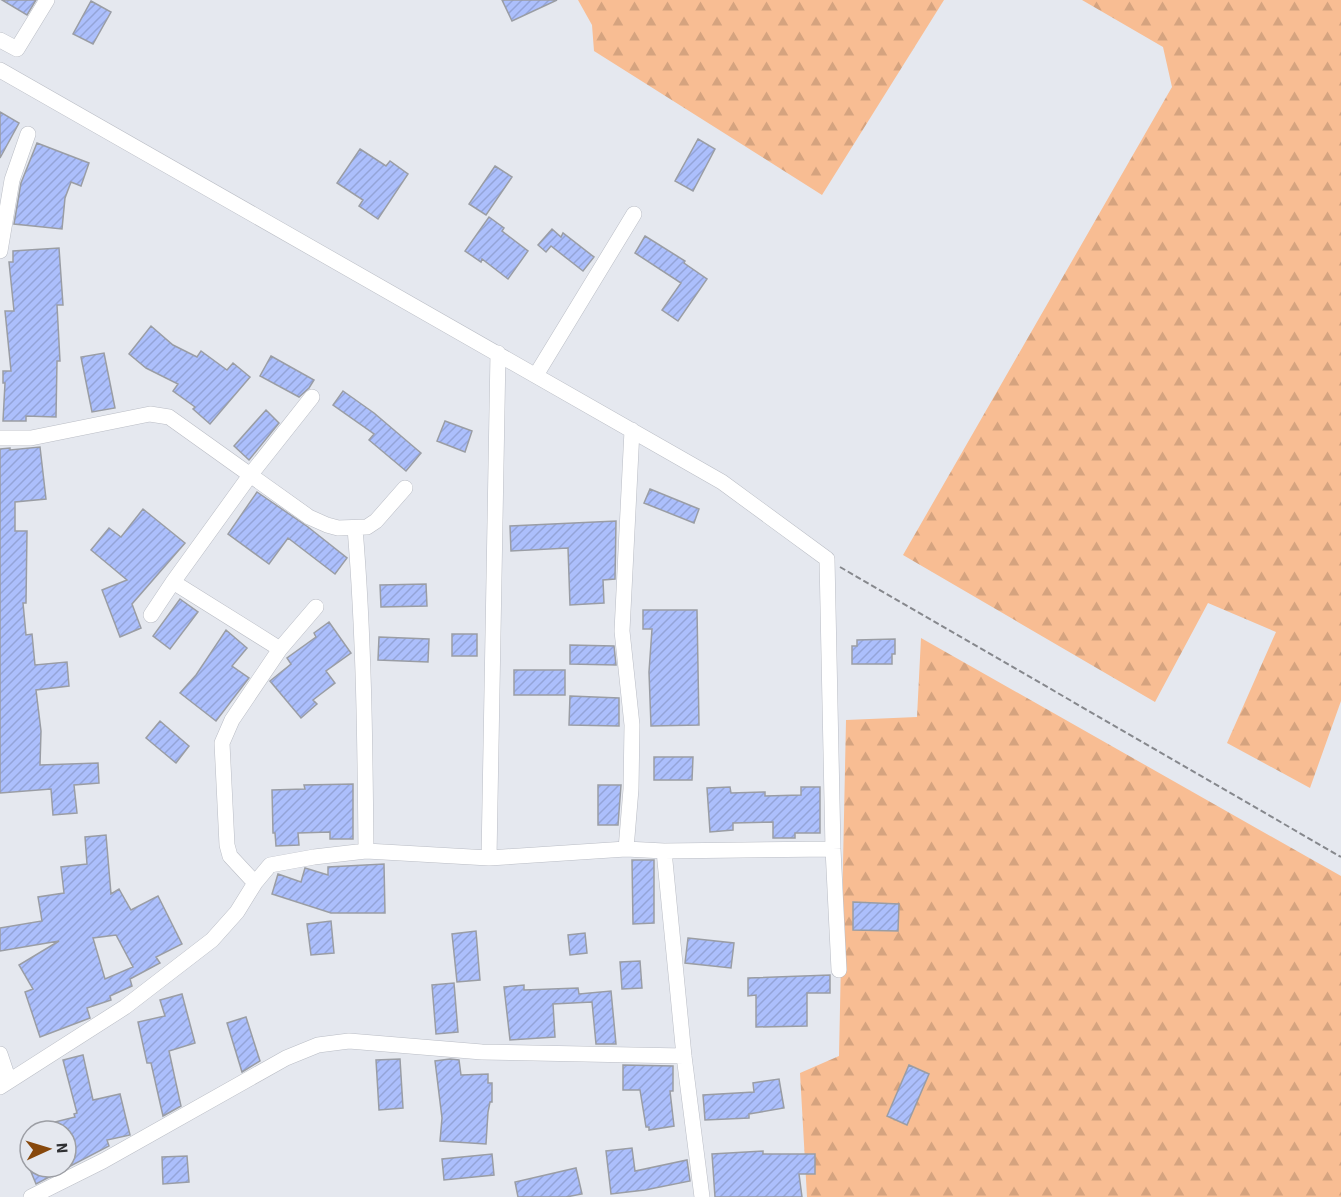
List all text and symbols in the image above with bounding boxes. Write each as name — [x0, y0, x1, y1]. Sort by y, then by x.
north arrow — [18, 1119, 78, 1179]
text: N — [51, 1142, 73, 1154]

